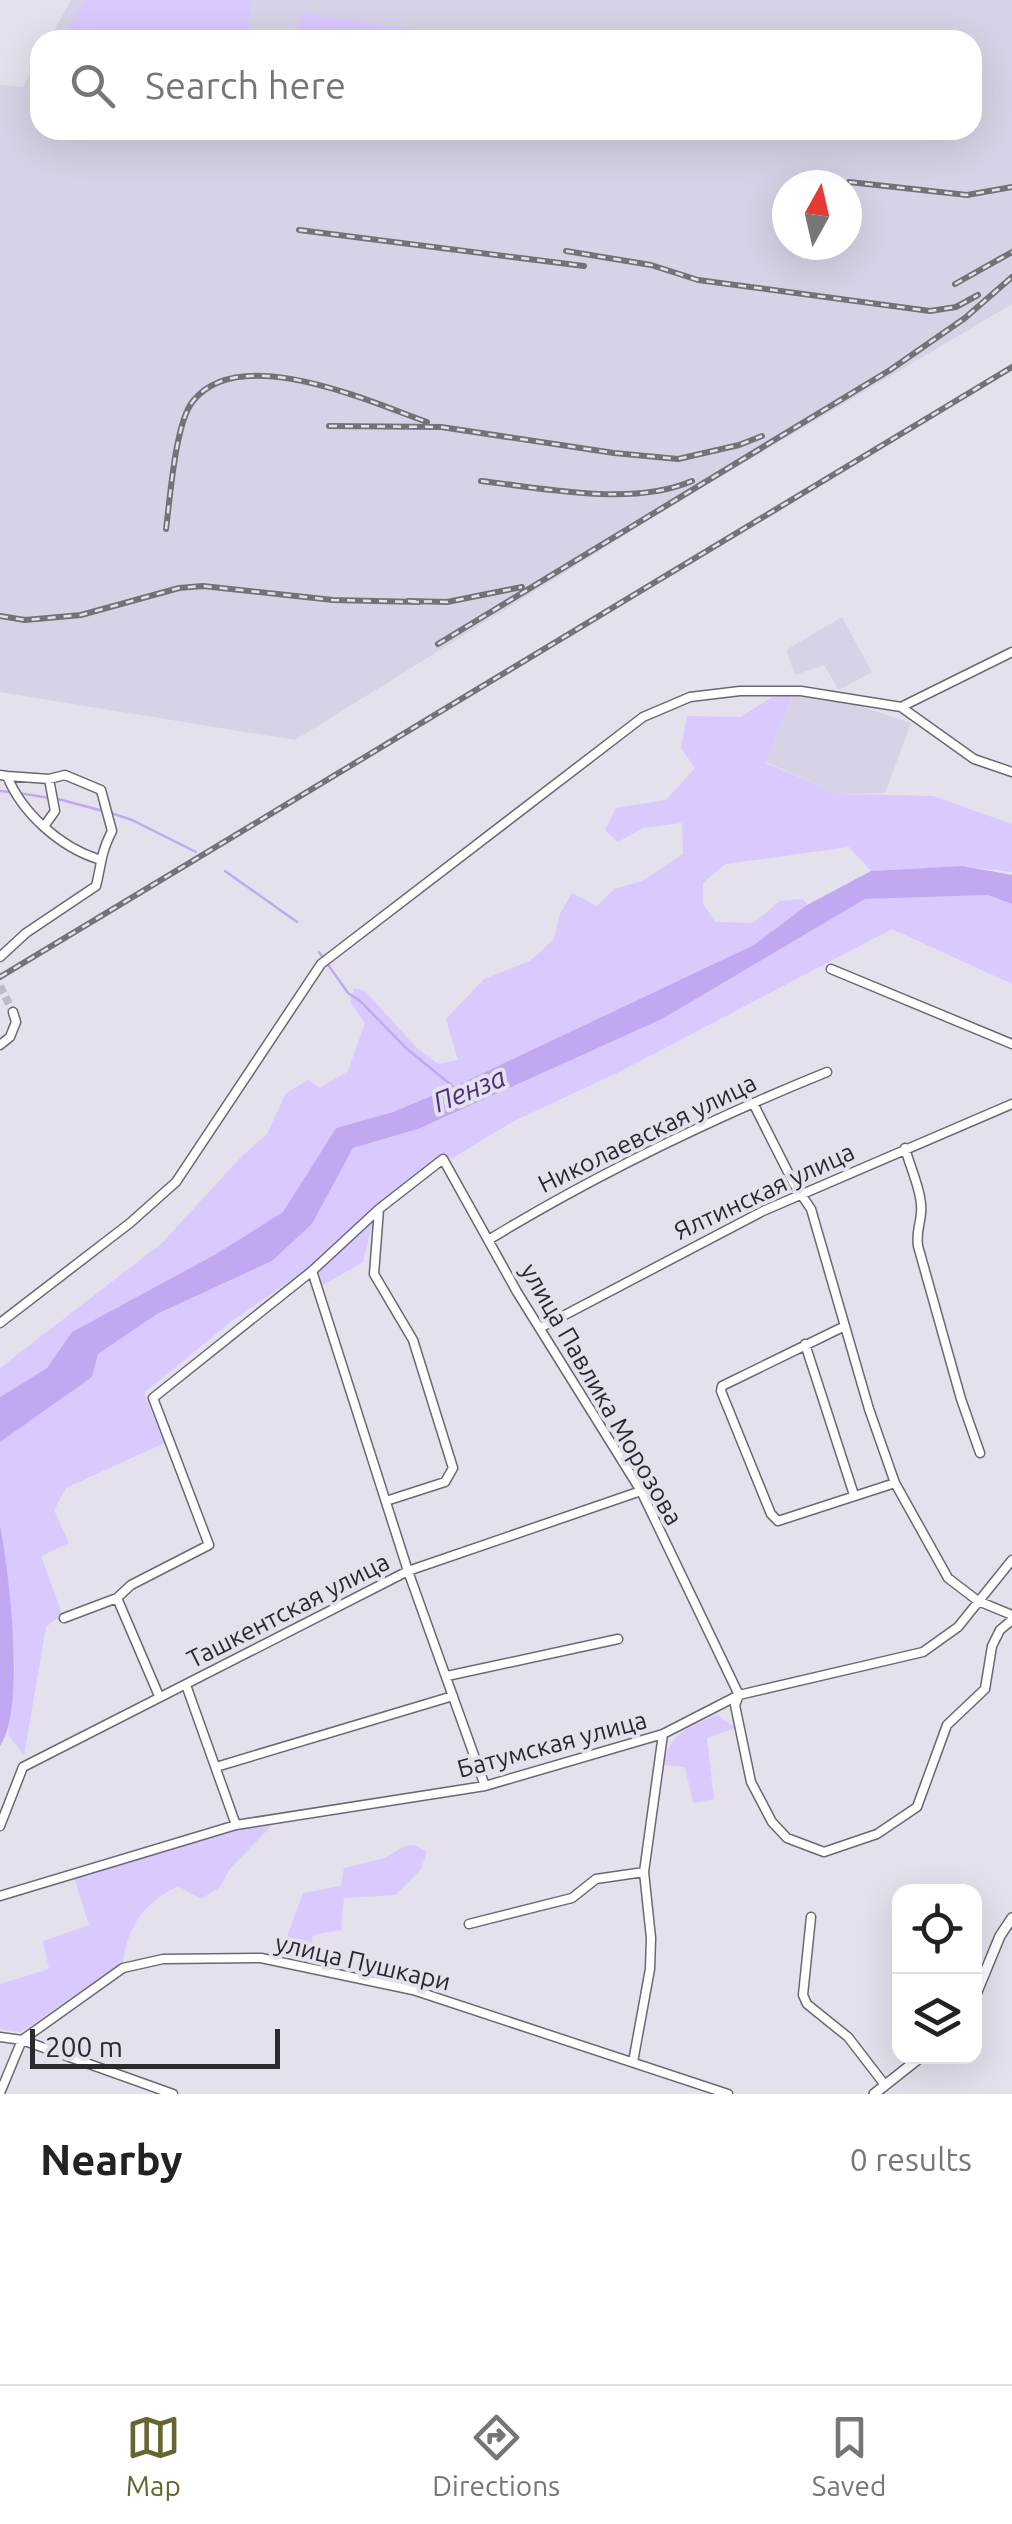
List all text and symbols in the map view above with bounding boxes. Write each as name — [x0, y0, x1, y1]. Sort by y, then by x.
search box — [30, 30, 982, 140]
icon: search — [65, 58, 120, 113]
text: Search here — [145, 64, 346, 106]
north arrow — [772, 170, 862, 260]
water label: Пенза — [428, 1061, 510, 1117]
street label: Николаевская улица — [533, 1068, 761, 1198]
street label: Ялтинская улица — [669, 1137, 859, 1245]
street label: улица Павлика Морозова — [515, 1258, 689, 1530]
street label: Ташкентская улица — [182, 1547, 394, 1673]
street label: Батумская улица — [454, 1705, 650, 1783]
map controls — [892, 1884, 982, 2064]
button: locate — [892, 1884, 982, 1974]
street label: улица Пушкари — [273, 1928, 453, 1996]
button: layers — [892, 1974, 982, 2064]
scale bar — [30, 2024, 280, 2068]
text: 200 m — [45, 2031, 123, 2062]
text: Nearby — [40, 2136, 183, 2183]
text: 0 results — [850, 2141, 972, 2177]
tab: Map — [126, 2410, 181, 2501]
tab: Directions — [432, 2410, 560, 2501]
tab: Saved — [812, 2410, 886, 2501]

